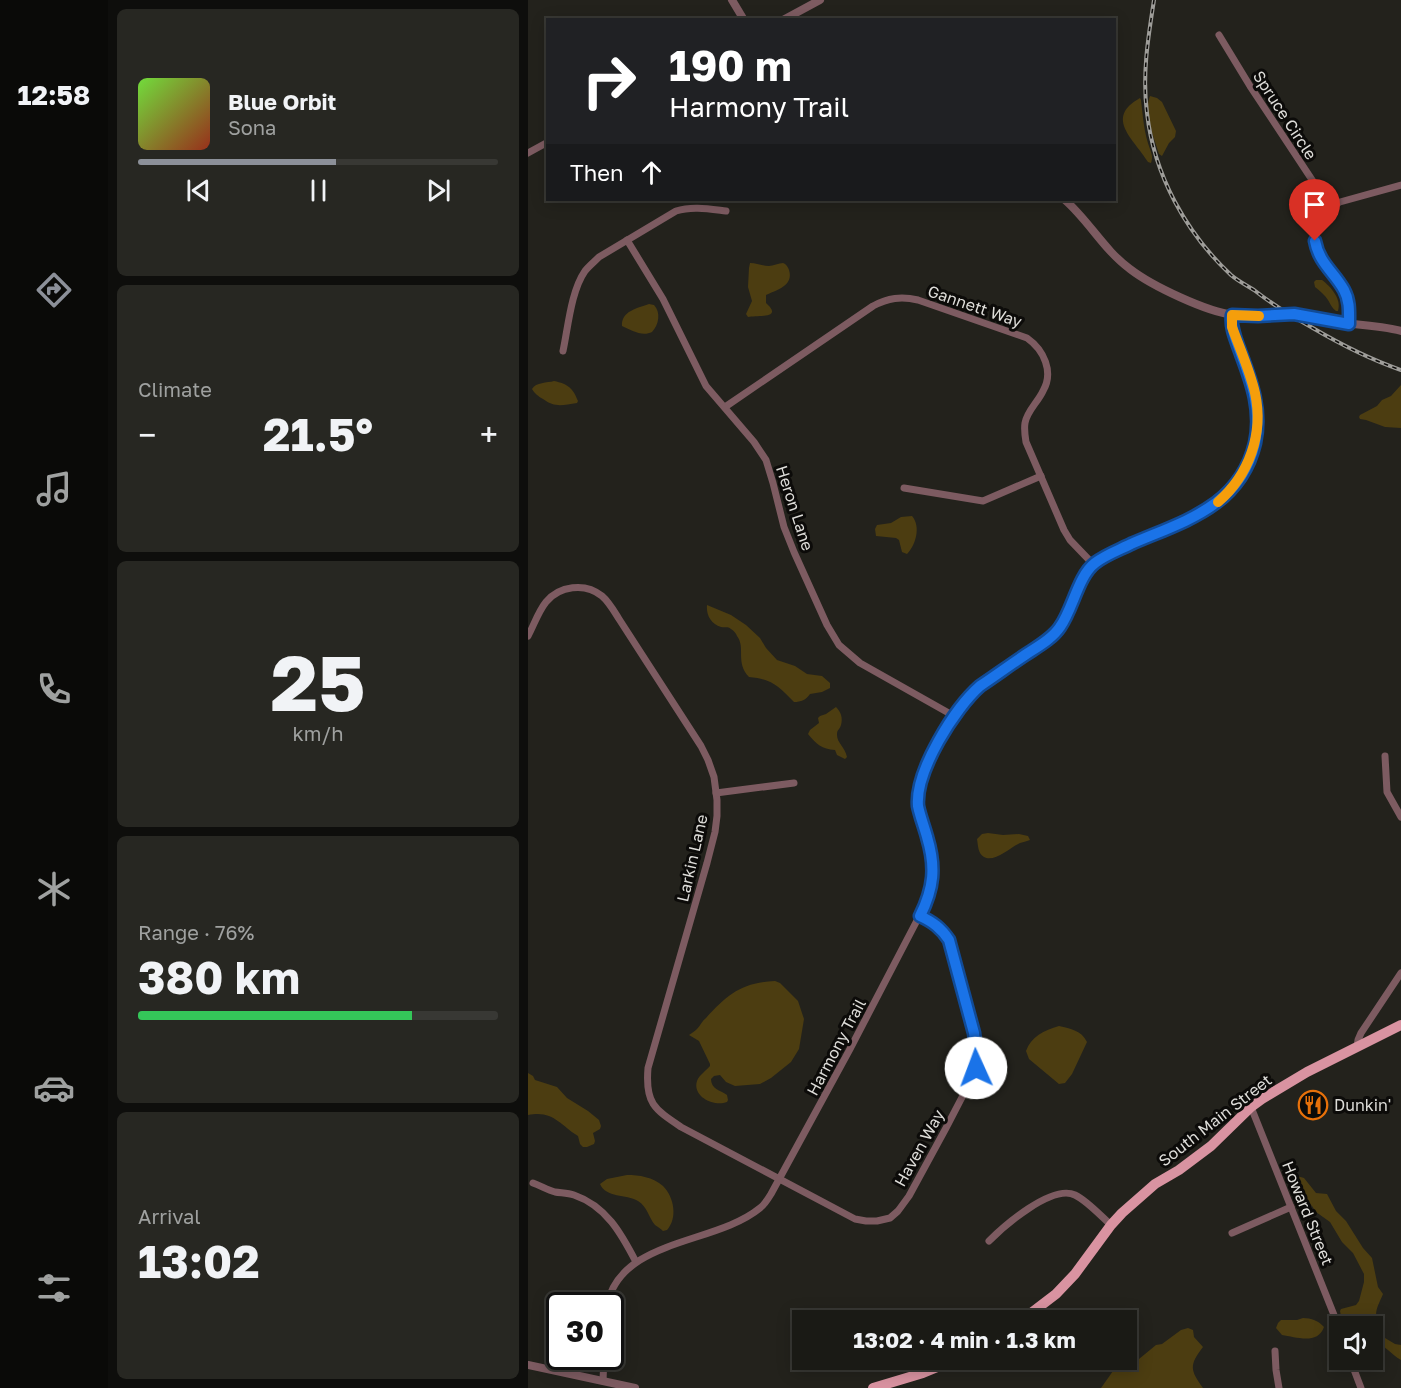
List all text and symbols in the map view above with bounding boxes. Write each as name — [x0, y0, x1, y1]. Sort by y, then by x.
text: 190 m — [669, 40, 792, 90]
icon: right — [570, 42, 648, 120]
street label: Spruce Circle — [1249, 67, 1321, 163]
text: 12:58 — [18, 79, 90, 111]
text: Blue Orbit — [228, 88, 336, 115]
text: Harmony Trail — [669, 91, 849, 123]
text: Sona — [228, 115, 276, 139]
icon: ahead — [635, 156, 668, 189]
text: Then — [570, 159, 623, 186]
icon: previous — [182, 174, 215, 207]
icon: pause — [302, 174, 335, 207]
icon: next — [422, 174, 455, 207]
pin — [1289, 179, 1340, 241]
icon: arrive — [1298, 188, 1331, 221]
icon: directions — [33, 269, 75, 311]
street label: Gannett Way — [925, 281, 1025, 331]
text: Climate — [138, 377, 212, 401]
text: 21.5° — [263, 407, 373, 461]
text: − — [138, 415, 156, 454]
text: + — [480, 415, 498, 454]
street label: Heron Lane — [772, 463, 818, 553]
icon: music — [33, 468, 75, 510]
text: 25 — [270, 635, 366, 728]
icon: phone — [33, 668, 75, 710]
text: km/h — [293, 721, 343, 745]
street label: Larkin Lane — [672, 812, 712, 904]
icon: climate — [33, 868, 75, 910]
text: Range · 76% — [138, 920, 254, 944]
text: 380 km — [138, 950, 300, 1004]
street label: Harmony Trail — [802, 995, 870, 1099]
position arrow — [944, 1036, 1008, 1100]
icon: car — [33, 1067, 75, 1109]
street label: South Main Street — [1154, 1070, 1276, 1170]
restaurant icon: Dunkin' — [1297, 1089, 1329, 1121]
place label: Dunkin' — [1334, 1095, 1391, 1115]
street label: Haven Way — [890, 1106, 948, 1190]
street label: Howard Street — [1278, 1158, 1338, 1268]
text: Arrival — [138, 1204, 201, 1228]
text: 13:02 — [138, 1234, 260, 1288]
icon: filters — [33, 1267, 75, 1309]
speed limit sign: 30 — [546, 1292, 624, 1370]
map controls — [1329, 1316, 1383, 1370]
button: sound — [1329, 1316, 1383, 1370]
text: 13:02 · 4 min · 1.3 km — [853, 1326, 1076, 1353]

